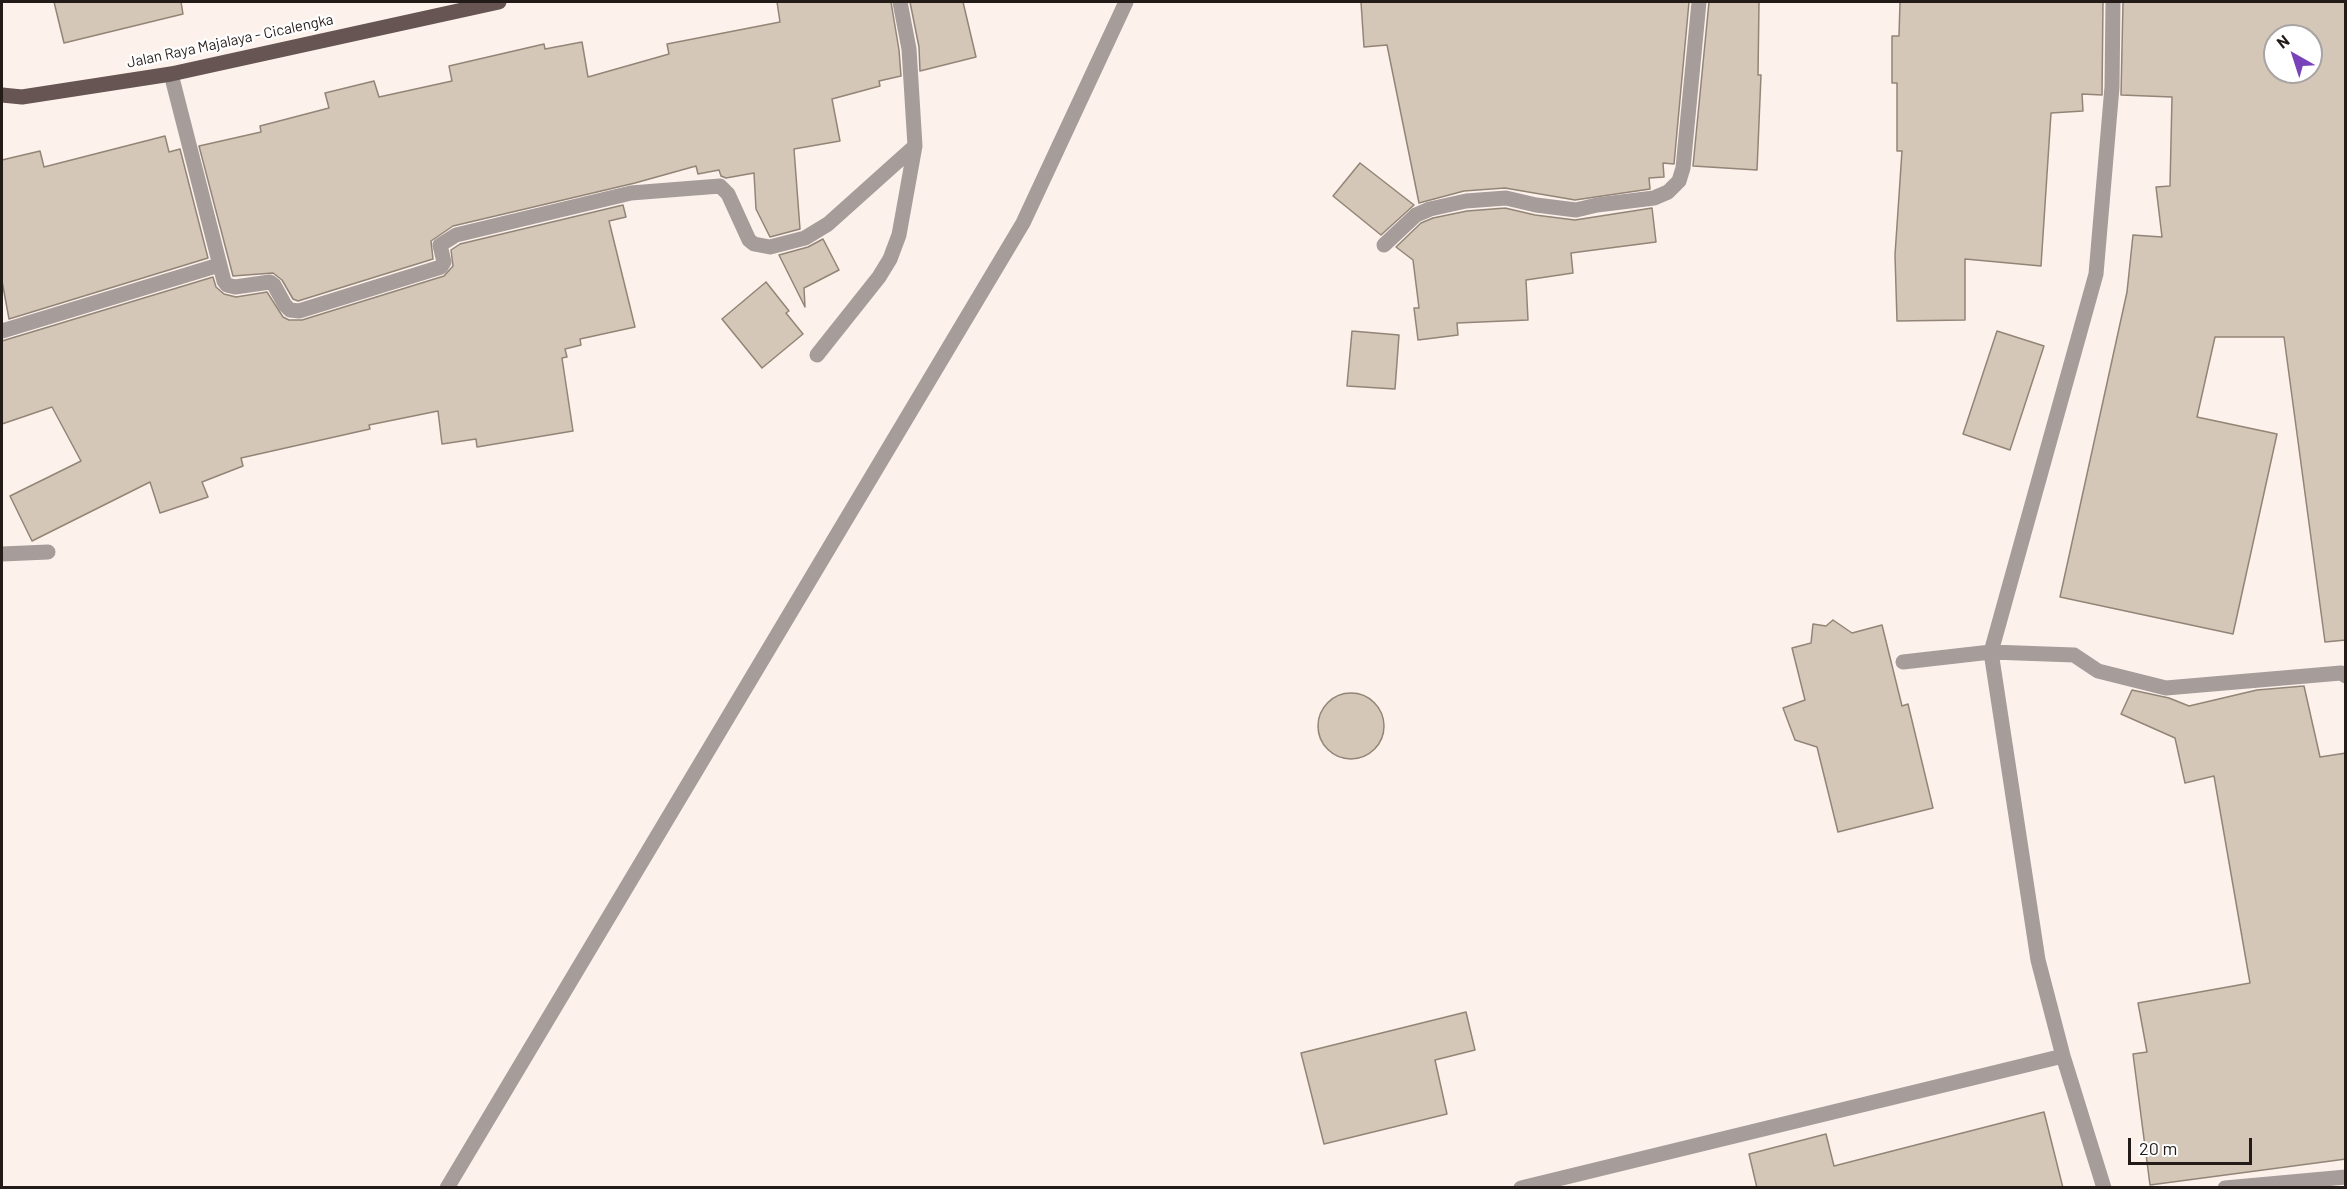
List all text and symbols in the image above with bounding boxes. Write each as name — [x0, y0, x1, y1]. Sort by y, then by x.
street label: Jalan Raya Majalaya - Cicalengka — [125, 10, 335, 72]
north arrow — [2263, 24, 2323, 84]
text: N — [2272, 30, 2293, 52]
scale bar — [2131, 1126, 2256, 1164]
text: 20 m — [2139, 1137, 2177, 1159]

